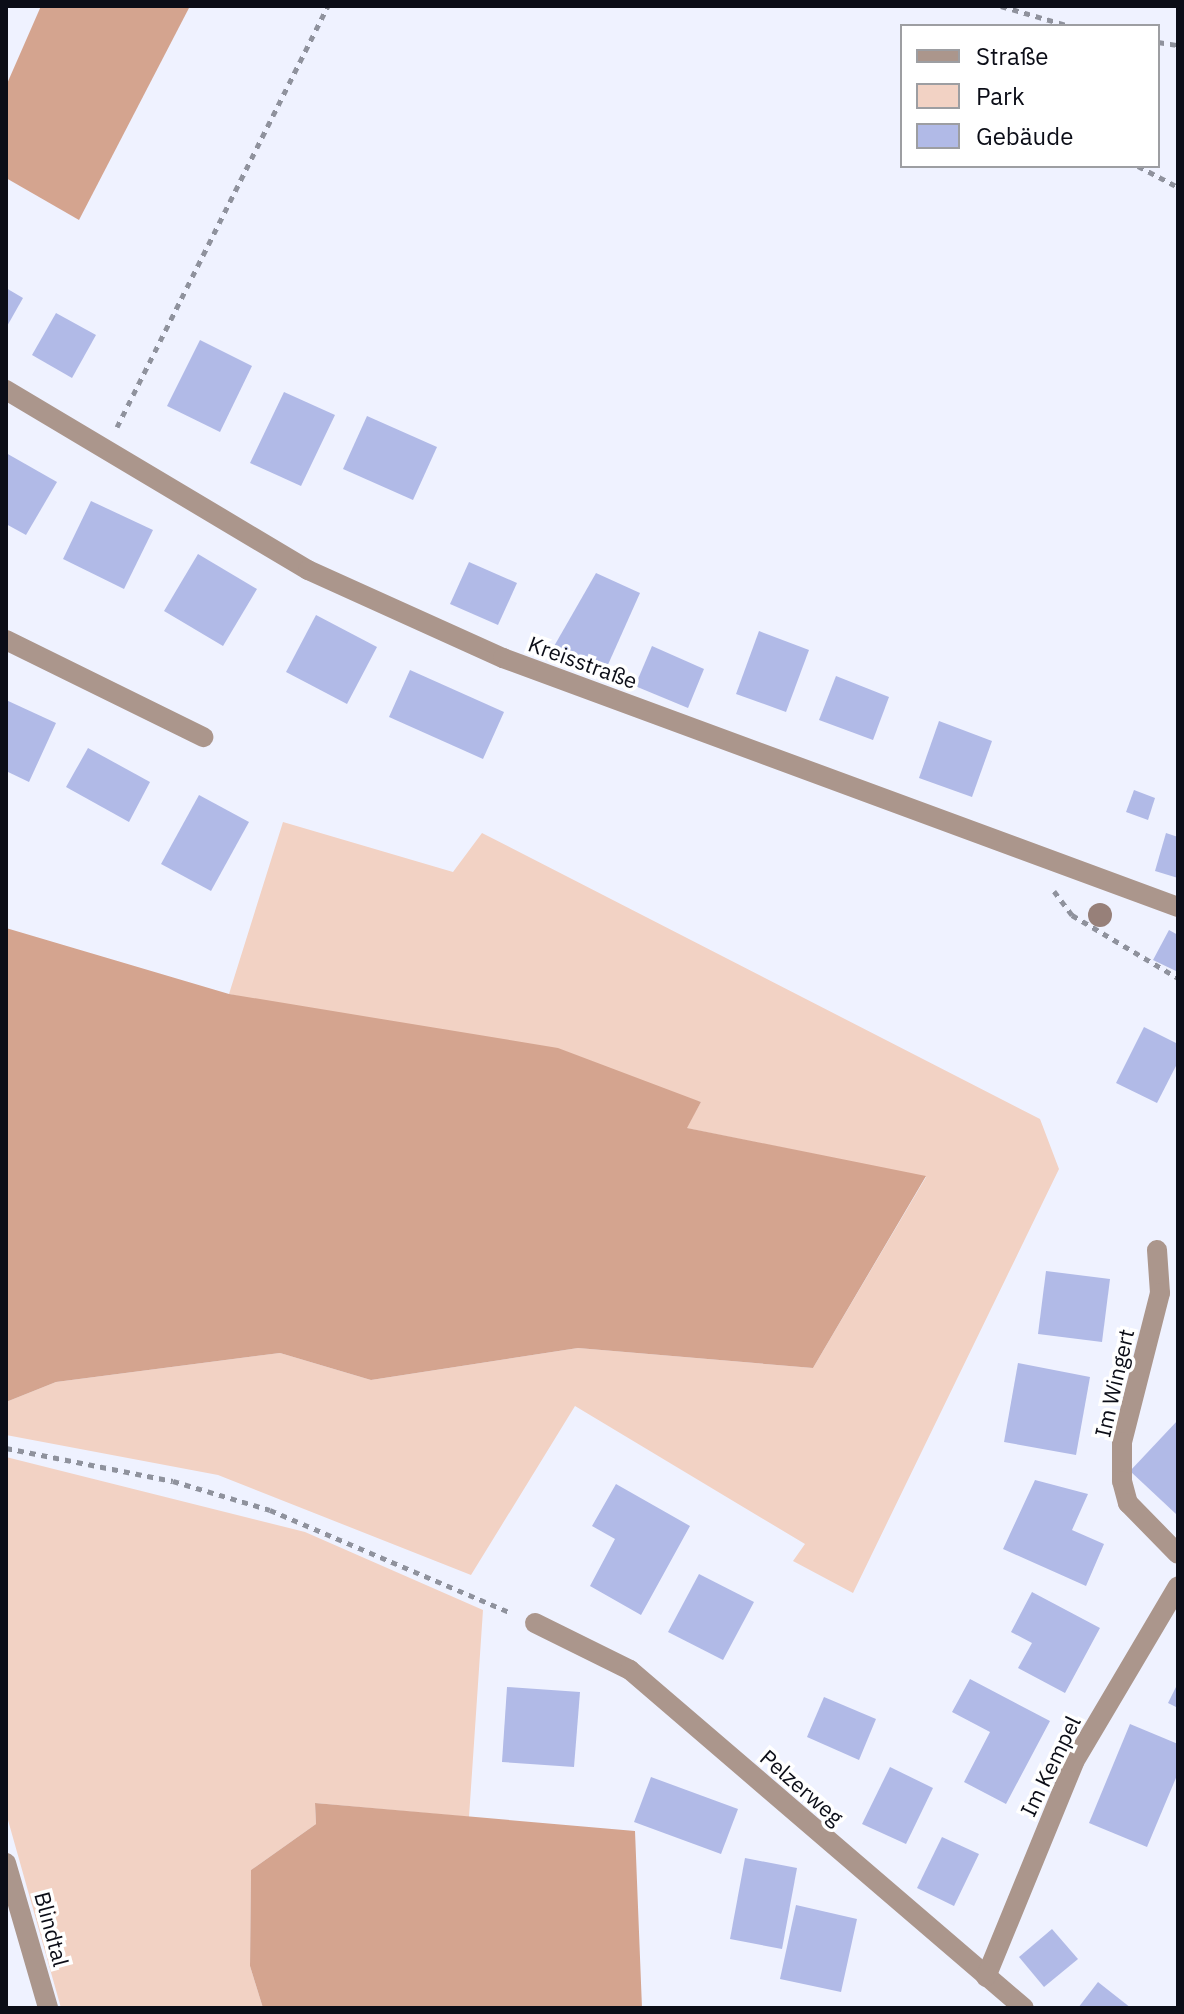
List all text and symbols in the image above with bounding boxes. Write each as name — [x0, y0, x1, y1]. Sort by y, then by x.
legend — [900, 24, 1160, 168]
text: Straße — [976, 40, 1048, 72]
text: Park — [976, 80, 1025, 112]
text: Gebäude — [976, 120, 1073, 152]
street label: Kreisstraße — [525, 630, 641, 694]
street label: Im Wingert — [1089, 1326, 1139, 1440]
street label: Im Kempel — [1014, 1711, 1086, 1821]
street label: Pelzerweg — [755, 1744, 849, 1830]
street label: Blindtal — [29, 1889, 75, 1969]

